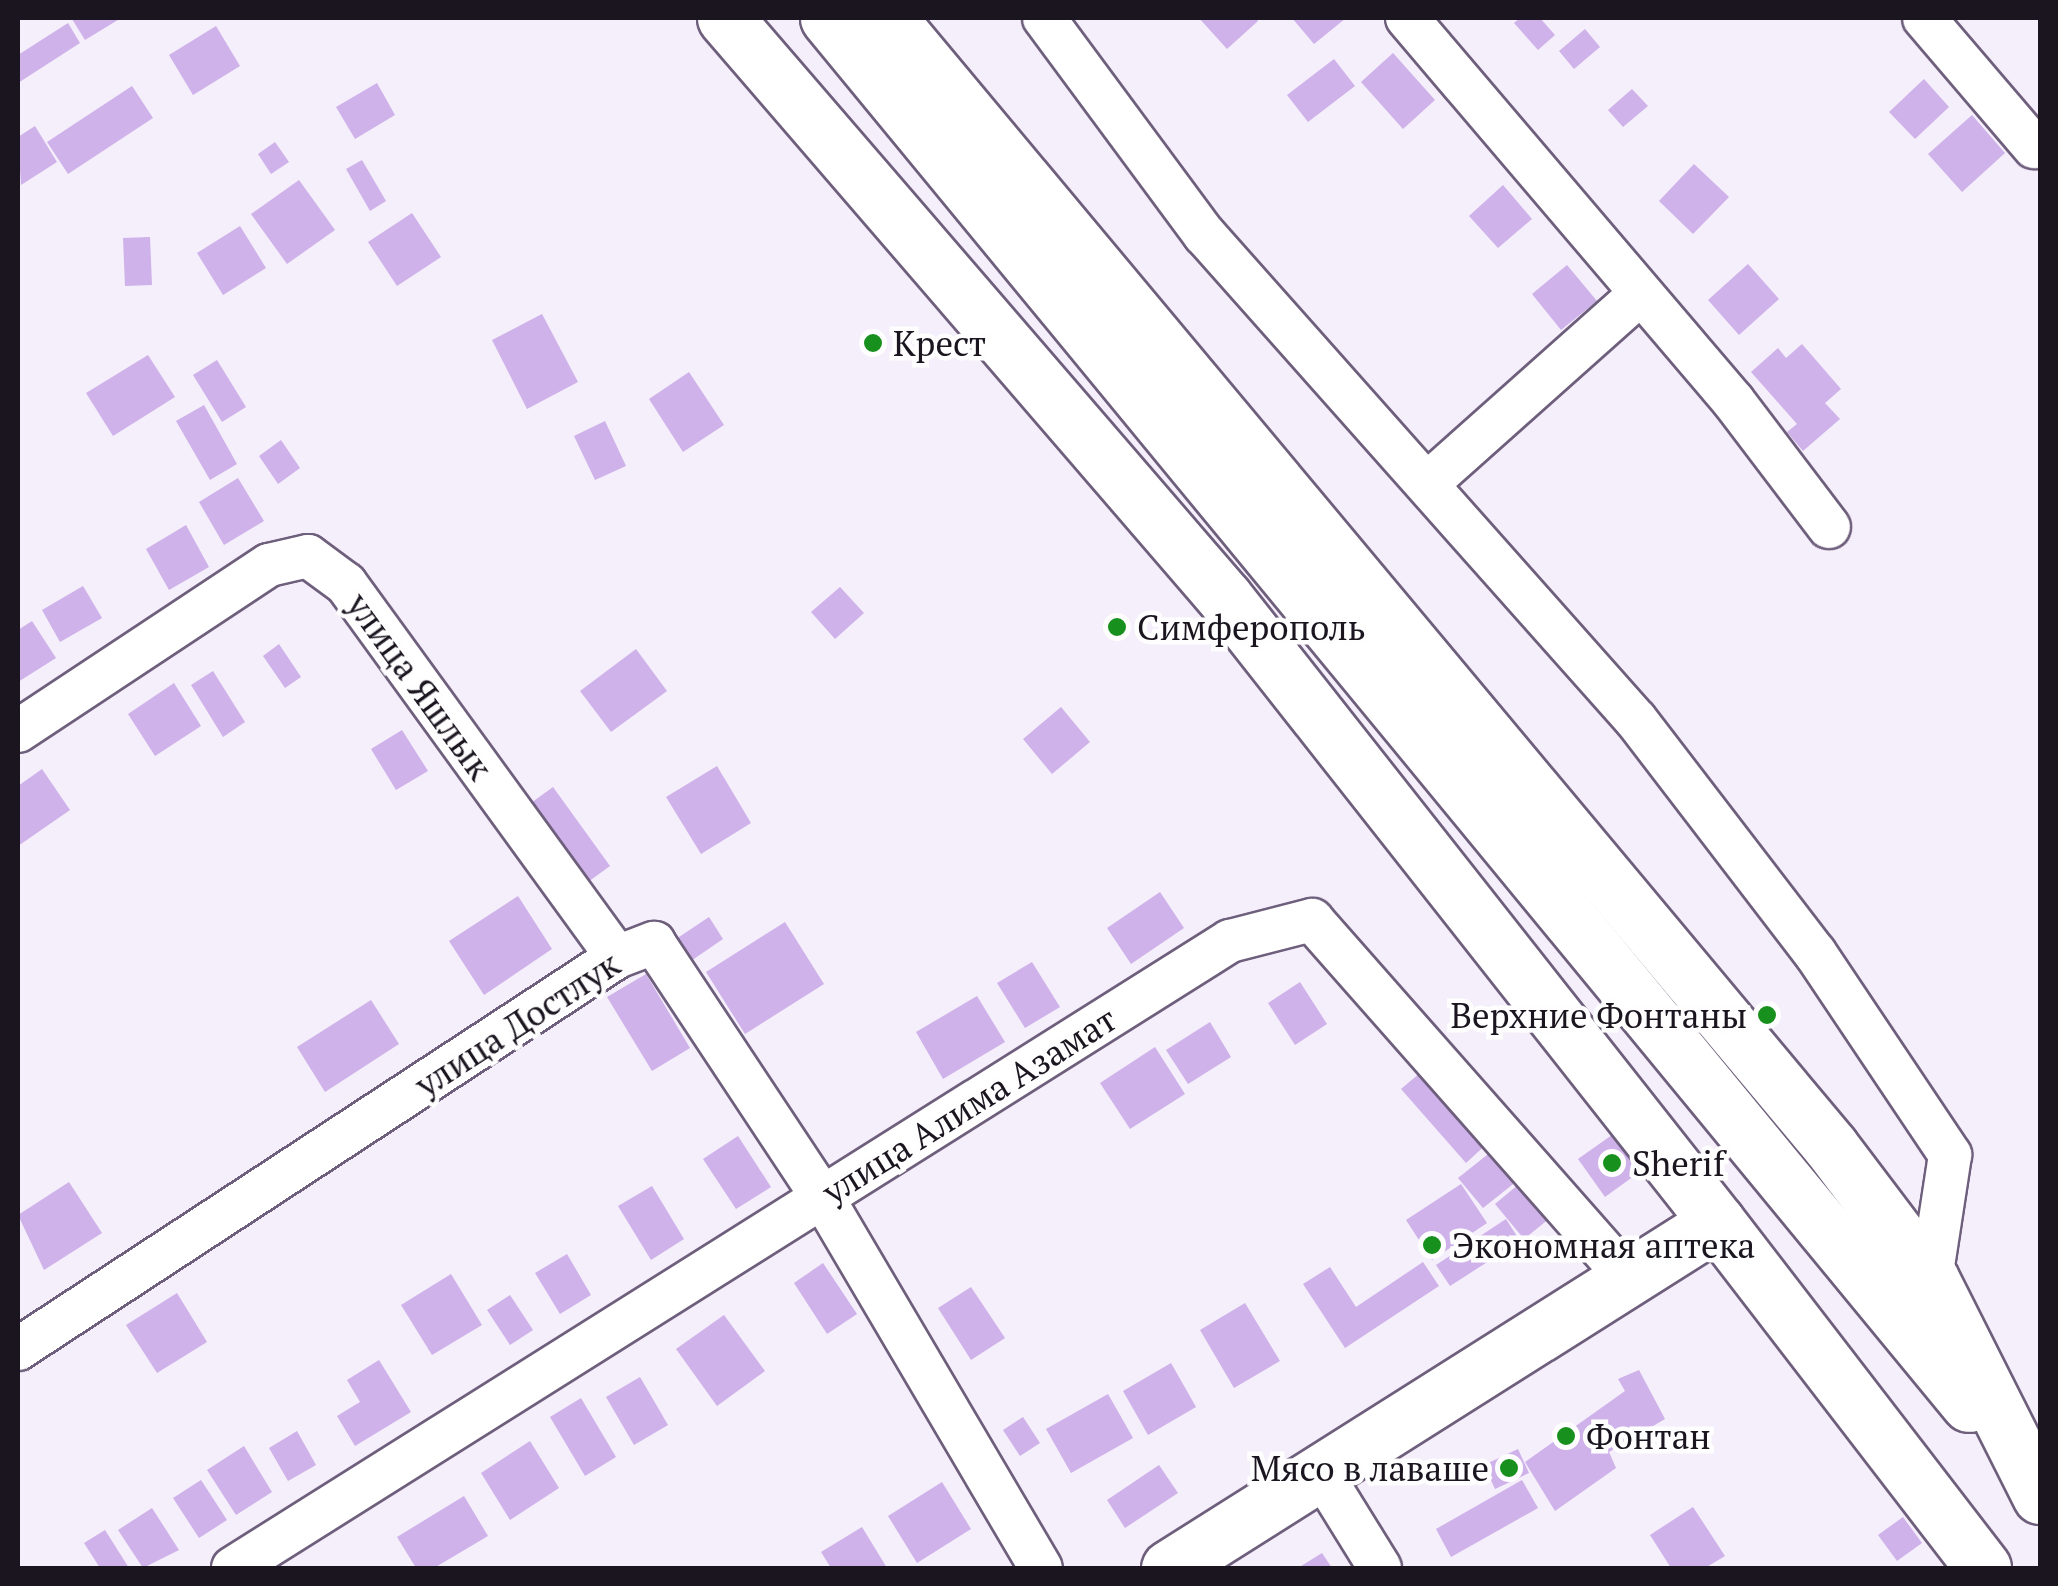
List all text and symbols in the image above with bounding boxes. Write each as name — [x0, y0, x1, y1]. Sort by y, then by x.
place label: Крест — [893, 322, 986, 364]
marker: Крест — [862, 332, 884, 354]
street label: улица Яшлык — [338, 585, 502, 787]
place label: Симферополь — [1137, 606, 1365, 648]
marker: Симферополь — [1106, 616, 1128, 638]
street label: улица Достлук — [407, 942, 627, 1106]
place label: Верхние Фонтаны — [1451, 994, 1747, 1036]
street label: улица Алима Азамат — [814, 997, 1124, 1213]
marker: Верхние Фонтаны — [1756, 1004, 1778, 1026]
place label: Sherif — [1632, 1142, 1725, 1184]
marker: Sherif — [1601, 1152, 1623, 1174]
place label: Экономная аптека — [1452, 1224, 1755, 1266]
marker: Экономная аптека — [1421, 1234, 1443, 1256]
place label: Фонтан — [1586, 1415, 1711, 1457]
marker: Фонтан — [1555, 1425, 1577, 1447]
place label: Мясо в лаваше — [1250, 1447, 1489, 1489]
marker: Мясо в лаваше — [1498, 1457, 1520, 1479]

